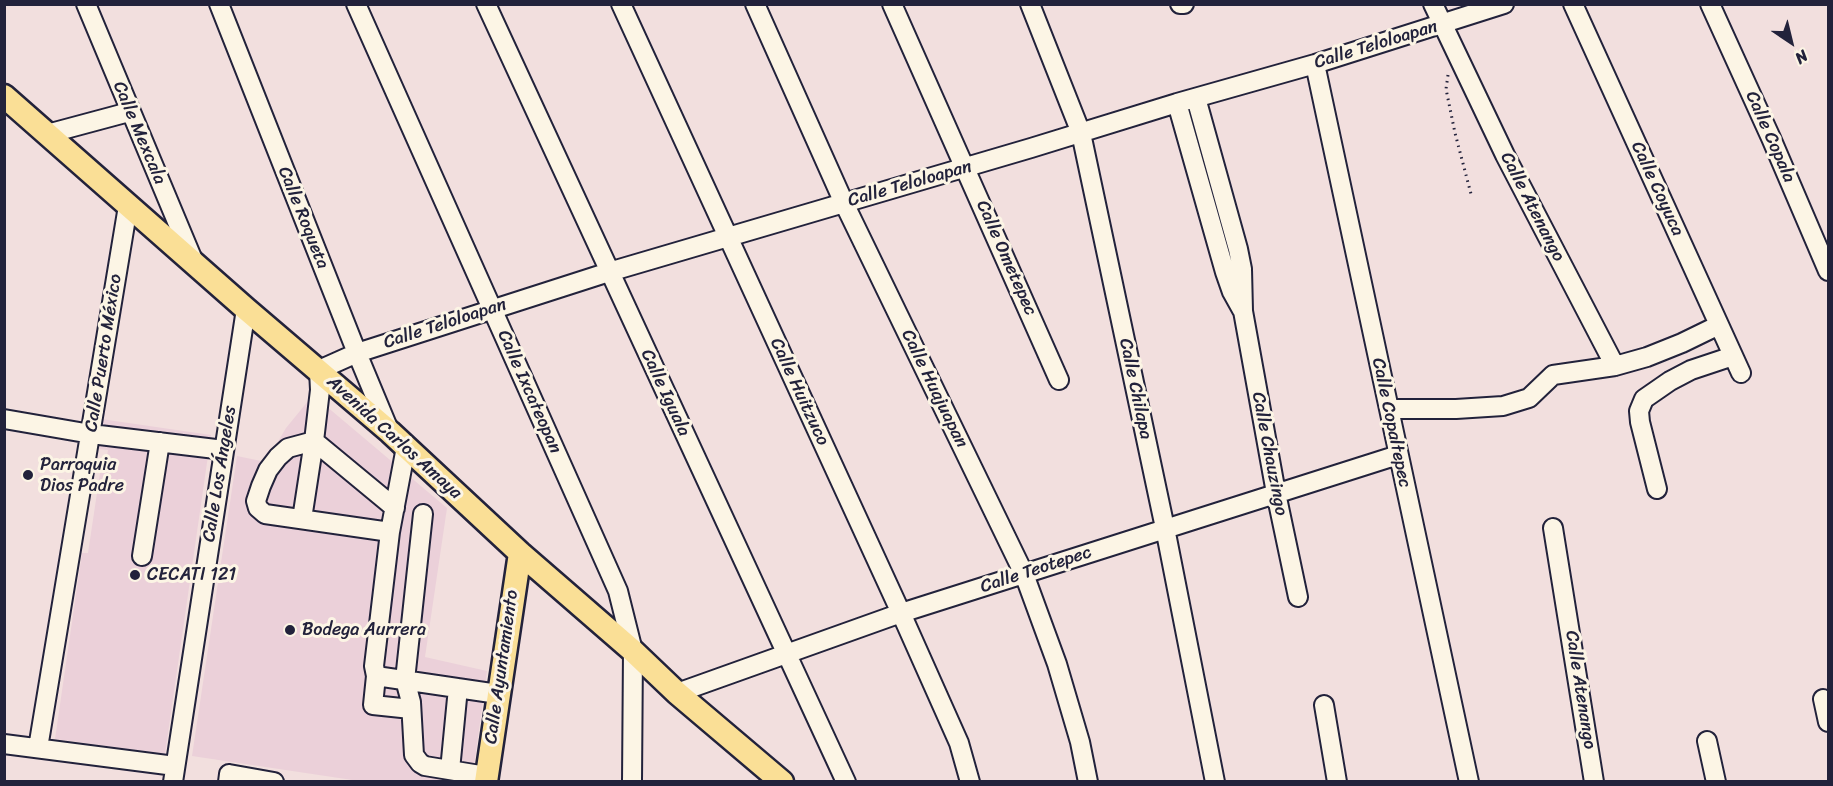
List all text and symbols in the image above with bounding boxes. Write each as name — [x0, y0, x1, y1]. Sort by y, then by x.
north arrow — [1761, 12, 1821, 72]
street label: Calle Teloloapan — [1312, 16, 1440, 74]
text: N — [1789, 42, 1814, 72]
street label: Calle Mexcala — [108, 78, 170, 188]
street label: Calle Copala — [1740, 88, 1800, 186]
street label: Calle Coyuca — [1626, 138, 1688, 240]
street label: Calle Atenango — [1495, 149, 1569, 265]
street label: Calle Teloloapan — [846, 156, 974, 212]
street label: Calle Roqueta — [273, 164, 333, 272]
street label: Calle Ometepec — [971, 197, 1041, 319]
street label: Calle Puerto México — [81, 273, 127, 433]
street label: Calle Teloloapan — [381, 294, 509, 354]
street label: Calle Huajuapan — [896, 326, 972, 452]
street label: Calle Ixcateopan — [492, 327, 566, 457]
street label: Calle Huitzuco — [765, 335, 833, 449]
street label: Calle Chilapa — [1114, 336, 1156, 442]
street label: Calle Iguala — [635, 346, 695, 440]
street label: Calle Copaltepec — [1367, 356, 1415, 490]
street label: Avenida Carlos Amaya — [322, 372, 466, 504]
street label: Calle Chauzingo — [1246, 390, 1292, 518]
street label: Calle Los Ángeles — [199, 404, 241, 544]
place label: Parroquia Dios Padre — [40, 454, 124, 496]
marker: Parroquia Dios Padre — [21, 468, 35, 482]
street label: Calle Teotepec — [978, 542, 1094, 598]
place label: CECATI 121 — [147, 564, 236, 586]
marker: CECATI 121 — [128, 568, 142, 582]
street label: Calle Ayuntamiento — [480, 589, 524, 745]
place label: Bodega Aurrera — [302, 619, 426, 641]
marker: Bodega Aurrera — [283, 623, 297, 637]
street label: Calle Atenango — [1560, 629, 1600, 751]

